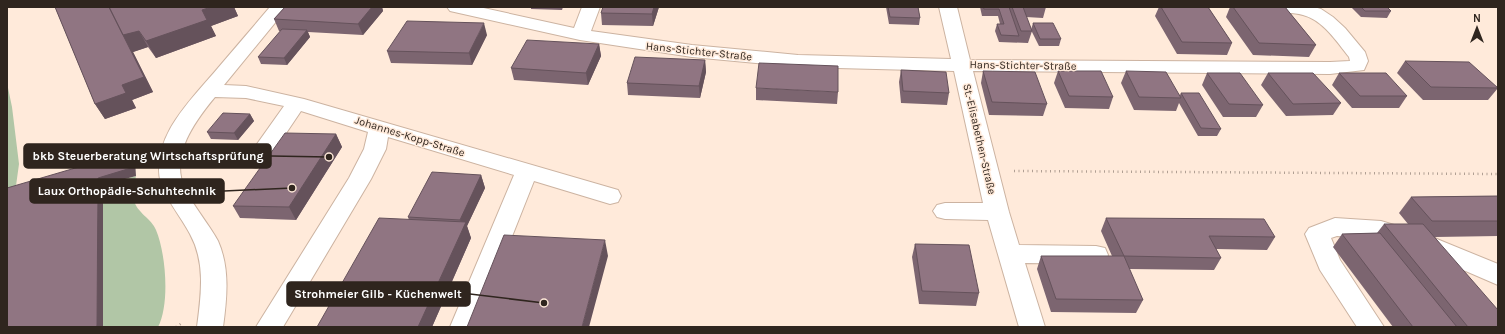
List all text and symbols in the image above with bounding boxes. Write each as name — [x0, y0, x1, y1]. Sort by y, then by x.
north arrow — [1457, 8, 1497, 48]
text: N — [1473, 12, 1481, 25]
street label: Hans-Stichter-Straße — [645, 39, 753, 64]
street label: Hans-Stichter-Straße — [969, 58, 1077, 73]
street label: St.-Elisabethen-Straße — [960, 82, 999, 196]
street label: Johannes-Kopp-Straße — [353, 114, 467, 160]
callout: bkb Steuerberatung Wirtschaftsprüfung — [24, 144, 271, 168]
text: bkb Steuerberatung Wirtschaftsprüfung — [33, 149, 263, 163]
callout: Laux Orthopädie-Schuhtechnik — [30, 179, 224, 203]
text: Laux Orthopädie-Schuhtechnik — [38, 184, 216, 198]
callout: Strohmeier Gilb - Küchenwelt — [287, 282, 470, 306]
text: Strohmeier Gilb - Küchenwelt — [294, 287, 462, 301]

